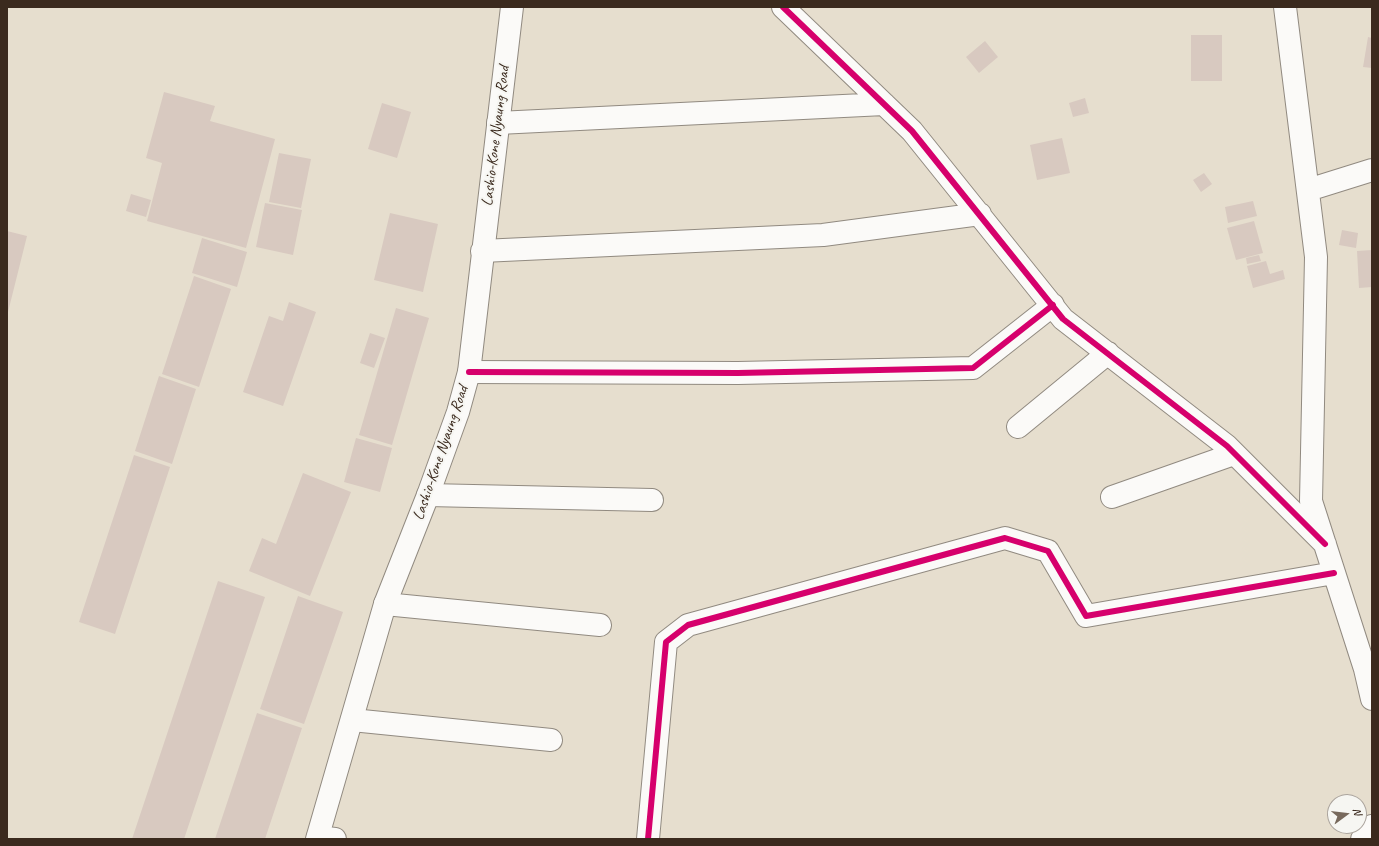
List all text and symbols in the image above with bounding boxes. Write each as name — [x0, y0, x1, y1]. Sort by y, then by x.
street label: Lashio-Kone Nyaung Road — [478, 65, 514, 207]
street label: Lashio-Kone Nyaung Road — [409, 383, 473, 523]
north arrow — [1327, 794, 1367, 834]
text: N — [1350, 806, 1365, 816]

